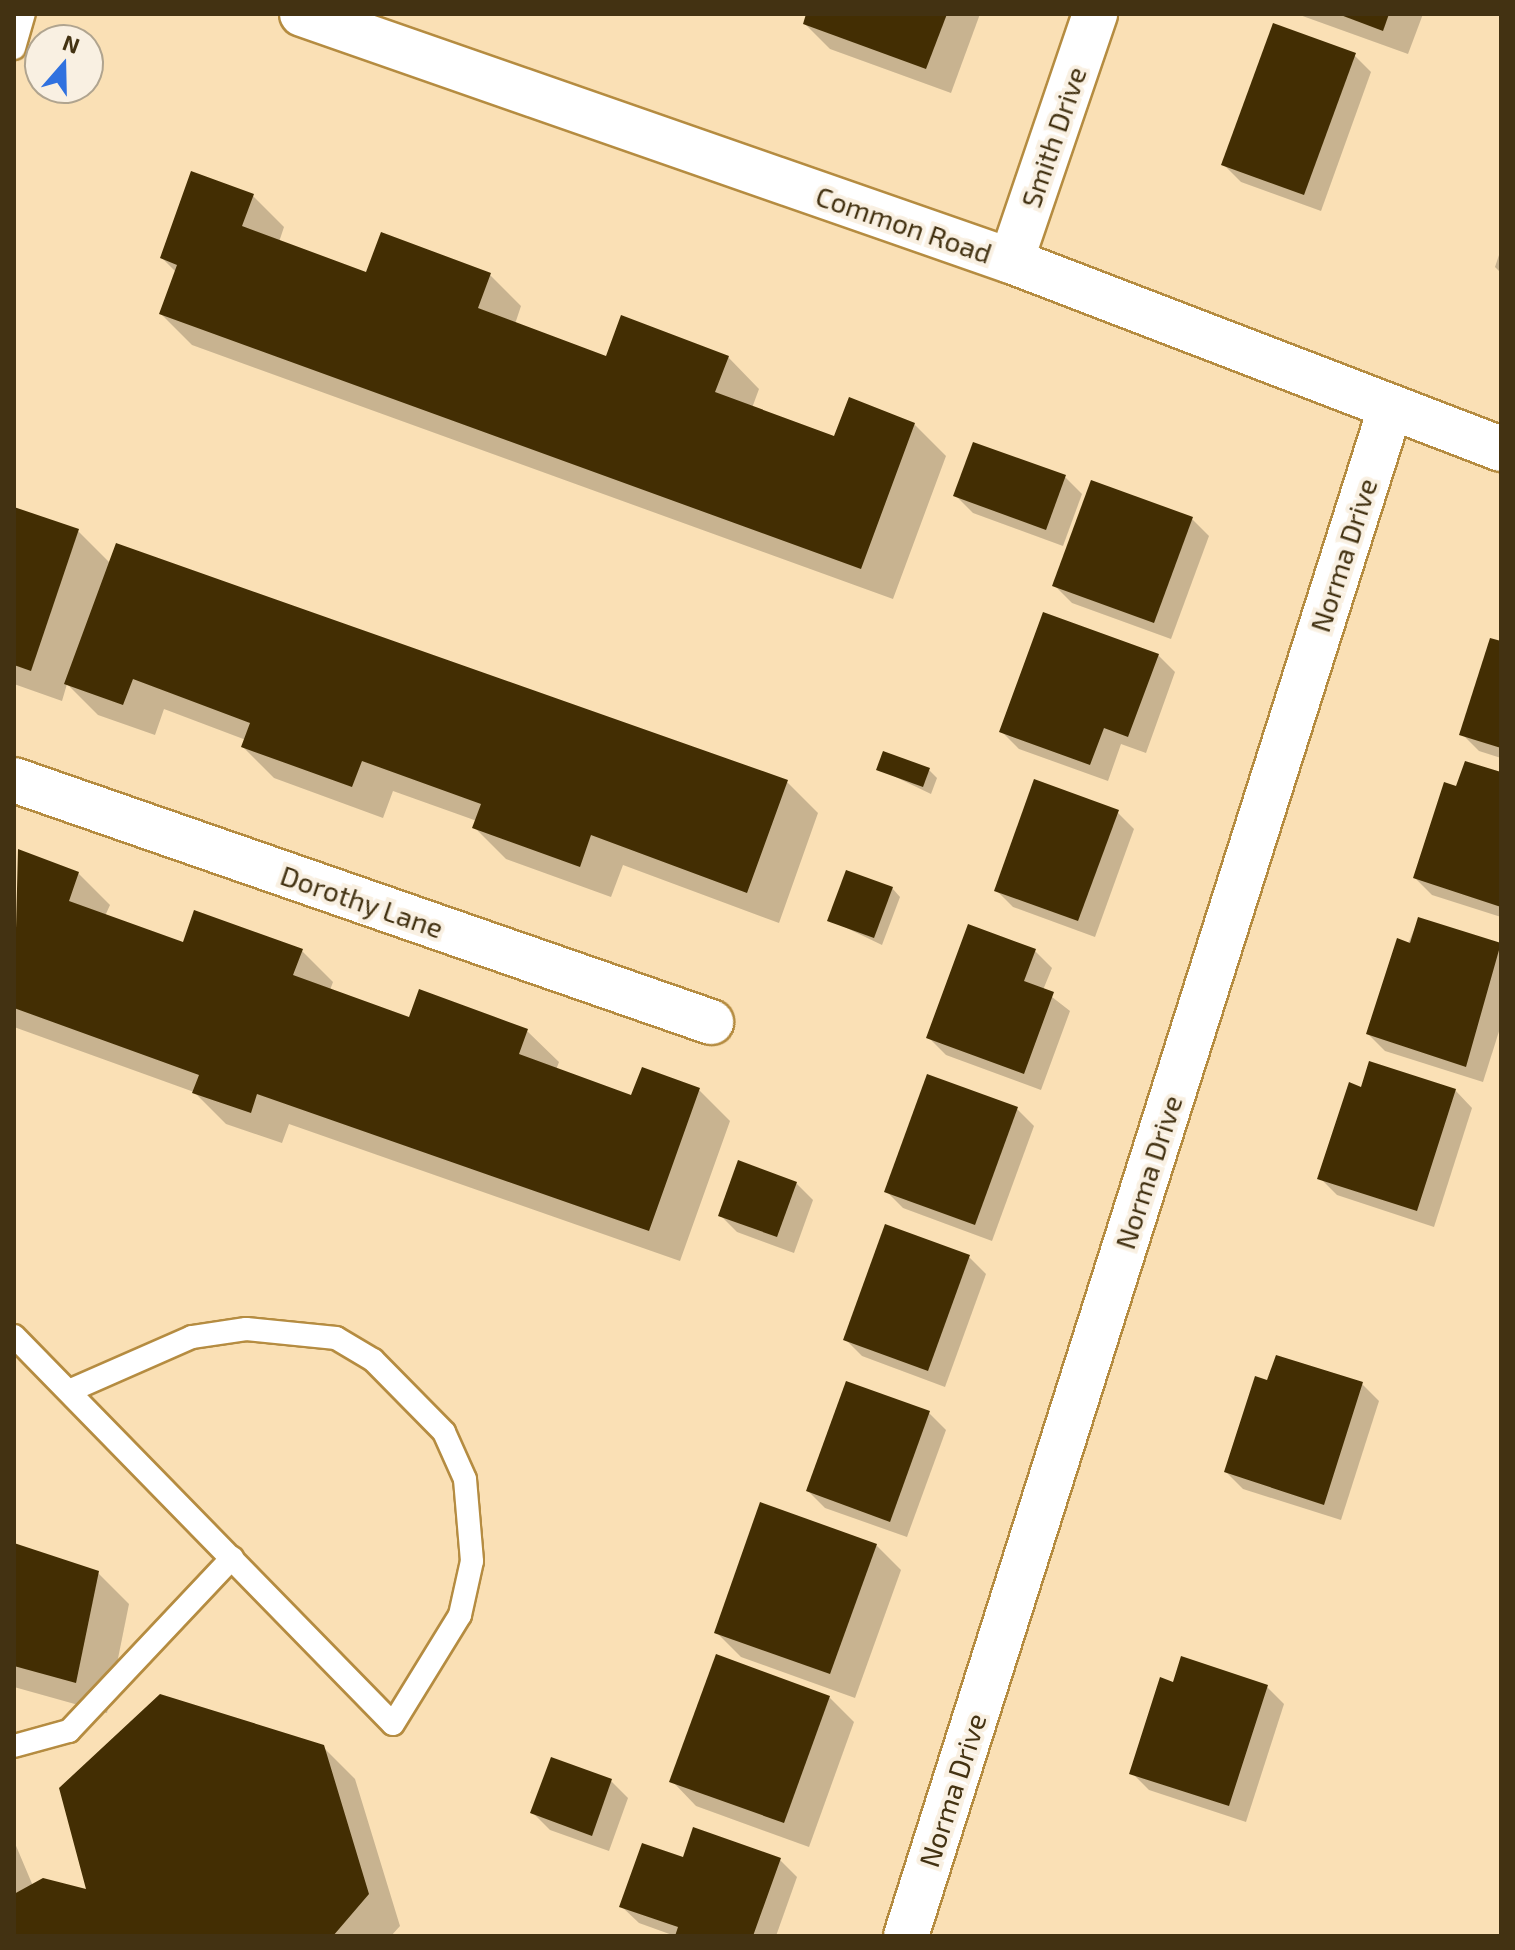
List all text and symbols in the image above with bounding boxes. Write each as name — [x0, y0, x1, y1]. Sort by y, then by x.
north arrow — [24, 24, 104, 104]
text: N — [60, 28, 83, 58]
street label: Smith Drive — [1013, 62, 1093, 212]
street label: Common Road — [812, 178, 996, 270]
street label: Norma Drive — [1302, 474, 1384, 636]
street label: Dorothy Lane — [276, 857, 448, 945]
street label: Norma Drive — [1107, 1091, 1189, 1253]
street label: Norma Drive — [911, 1709, 993, 1871]

